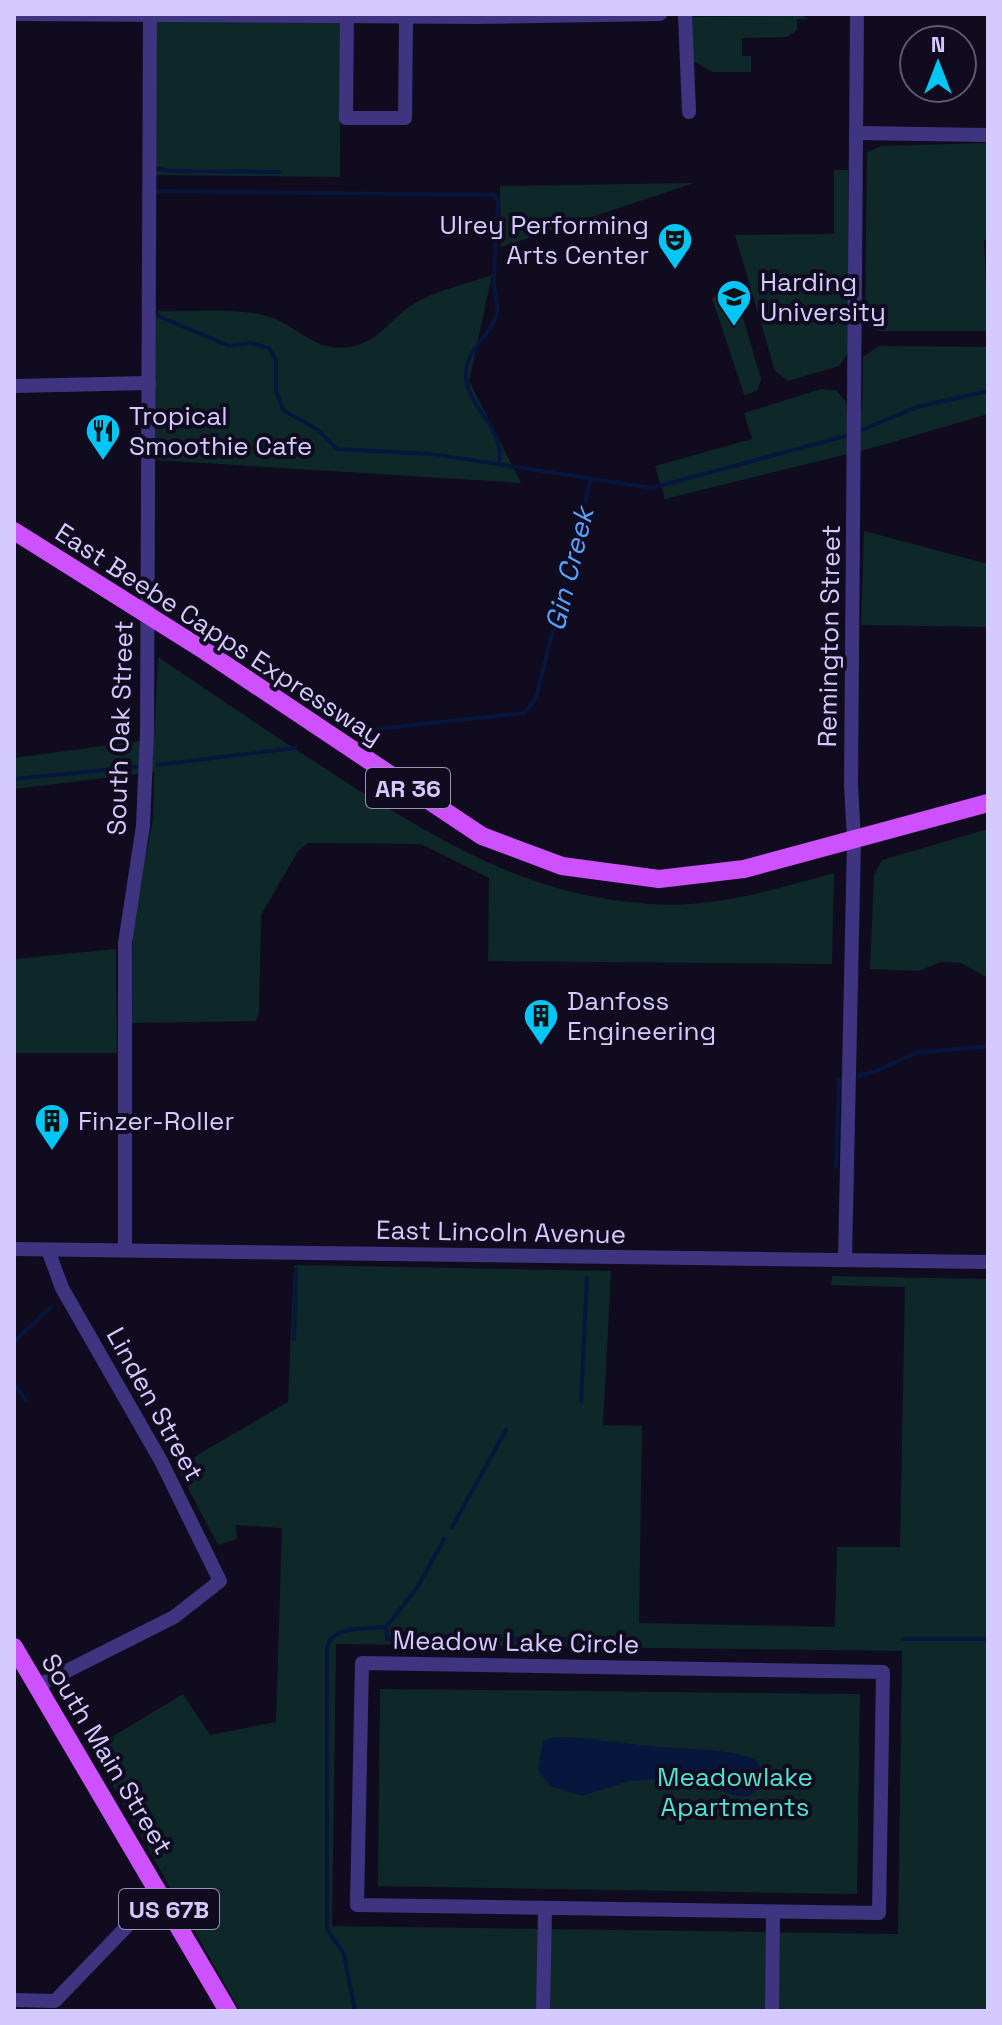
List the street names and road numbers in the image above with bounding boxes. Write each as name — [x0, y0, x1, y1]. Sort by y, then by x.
street label: East Beebe Capps Expressway — [49, 515, 389, 753]
street label: Remington Street — [810, 524, 848, 748]
street label: South Oak Street — [99, 620, 141, 836]
road number: AR 36 — [366, 768, 450, 808]
street label: East Lincoln Avenue — [376, 1213, 626, 1251]
street label: Linden Street — [99, 1321, 211, 1487]
street label: Meadow Lake Circle — [392, 1623, 640, 1661]
street label: South Main Street — [34, 1647, 180, 1861]
road number: US 67B — [119, 1889, 219, 1929]

